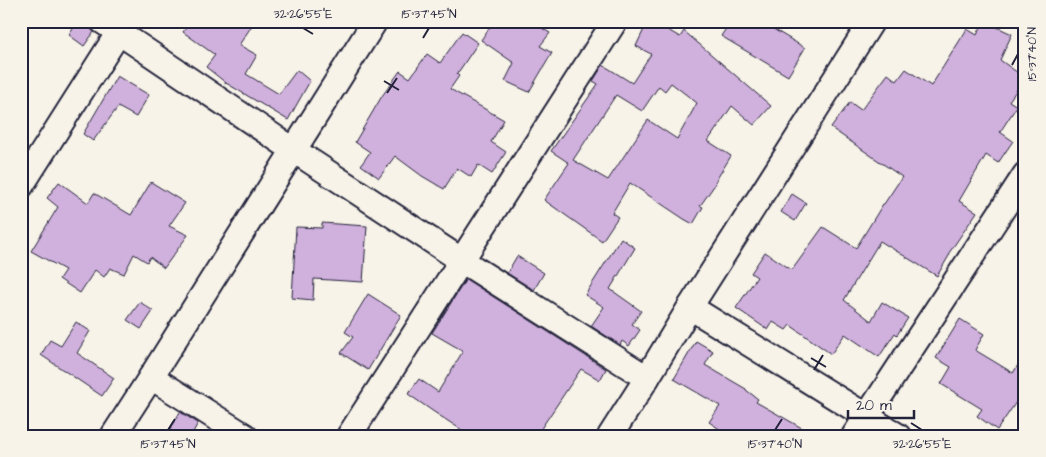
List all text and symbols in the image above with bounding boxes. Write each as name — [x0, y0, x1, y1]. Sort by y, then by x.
text: 32°26'55"E — [274, 6, 332, 23]
text: 15°37'45"N — [401, 6, 457, 23]
text: 15°37'40"N — [1024, 26, 1041, 81]
scale bar — [848, 387, 915, 419]
text: 20 m — [856, 395, 892, 416]
text: 15°37'45"N — [140, 436, 196, 453]
text: 15°37'40"N — [748, 436, 803, 453]
text: 32°26'55"E — [893, 436, 951, 453]

